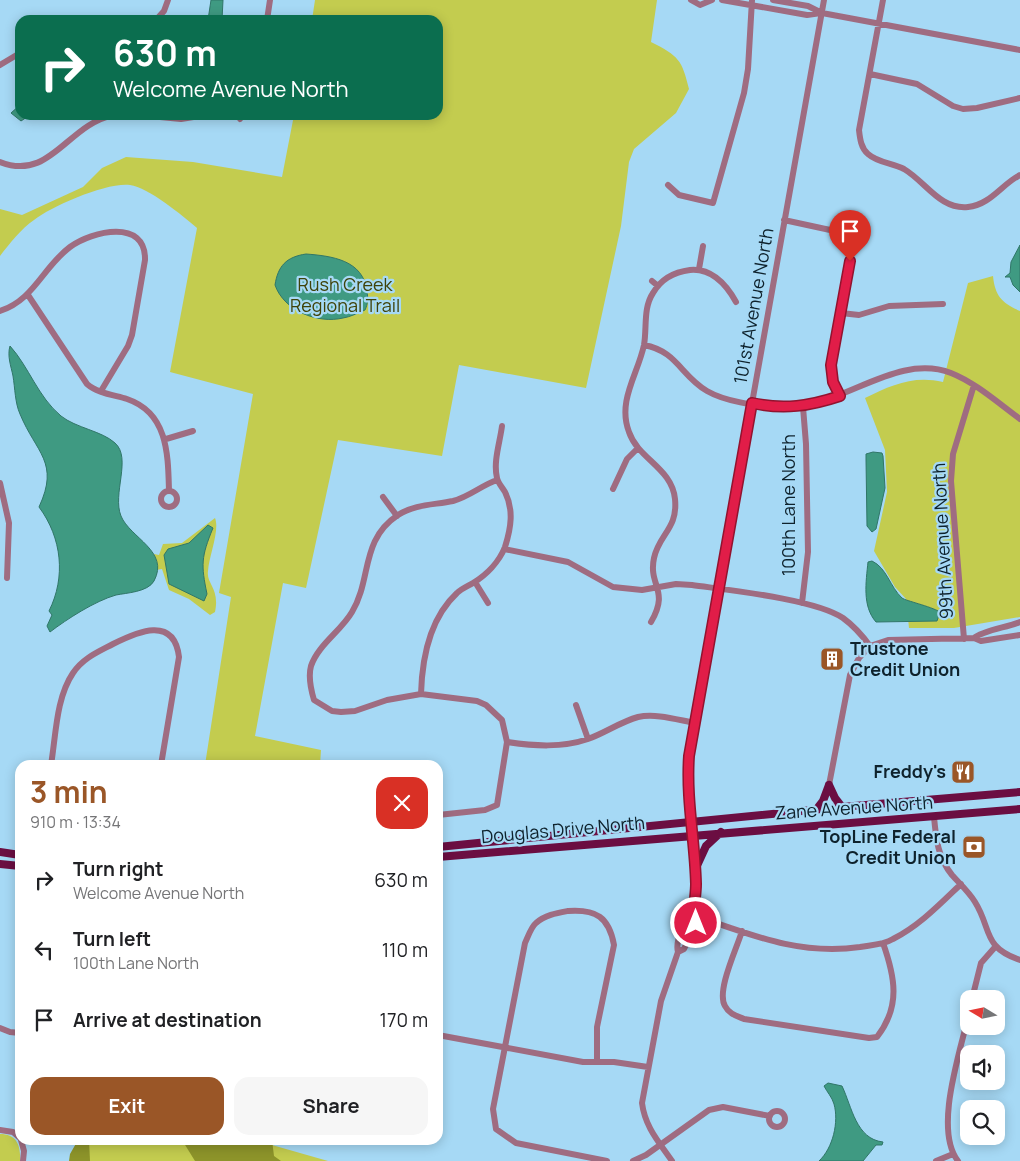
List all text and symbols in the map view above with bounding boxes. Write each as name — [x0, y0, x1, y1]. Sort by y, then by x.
text: 630 m — [113, 29, 217, 77]
icon: right — [30, 35, 95, 100]
text: Welcome Avenue North — [113, 74, 349, 104]
pin — [829, 210, 871, 261]
icon: arrive — [836, 217, 864, 245]
street label: 101st Avenue North — [727, 226, 779, 386]
park label: Rush Creek Regional Trail — [290, 272, 400, 317]
street label: 100th Lane North — [776, 434, 800, 576]
street label: 99th Avenue North — [926, 462, 958, 620]
place label: Trustone Credit Union — [850, 636, 960, 681]
building icon: Trustone Credit Union — [819, 646, 845, 672]
place label: Freddy's — [873, 759, 946, 783]
restaurant icon: Freddy's — [950, 759, 976, 785]
text: 3 min — [30, 771, 108, 812]
button: close — [376, 777, 428, 829]
street label: Zane Avenue North — [774, 790, 934, 824]
street label: Douglas Drive North — [480, 810, 646, 848]
text: 910 m · 13:34 — [30, 811, 121, 833]
place label: TopLine Federal Credit Union — [820, 824, 956, 869]
bank icon: TopLine Federal Credit Union — [961, 834, 987, 860]
text: Turn right — [73, 856, 163, 882]
icon: right — [30, 866, 58, 894]
text: 630 m — [374, 867, 428, 893]
text: Welcome Avenue North — [73, 882, 244, 904]
position arrow — [669, 896, 721, 948]
text: Turn left — [73, 926, 151, 952]
icon: left — [30, 936, 58, 964]
text: 110 m — [382, 937, 428, 963]
text: 100th Lane North — [73, 952, 199, 974]
north arrow — [960, 990, 1005, 1035]
map controls — [960, 990, 1005, 1145]
icon: arrive — [30, 1006, 58, 1034]
text: Arrive at destination — [73, 1007, 262, 1033]
text: 170 m — [380, 1007, 428, 1033]
button: sound — [960, 1045, 1005, 1090]
button: Exit — [30, 1077, 224, 1135]
button: Share — [234, 1077, 428, 1135]
button: search — [960, 1100, 1005, 1145]

